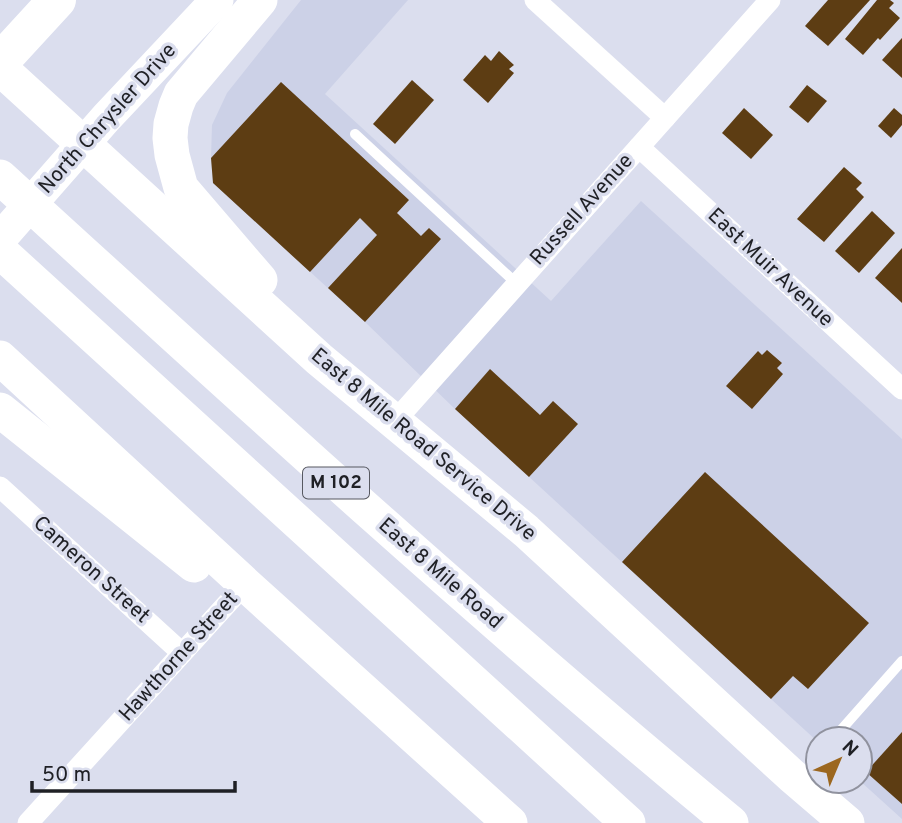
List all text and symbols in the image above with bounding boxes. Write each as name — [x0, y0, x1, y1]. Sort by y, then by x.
street label: North Chrysler Drive — [33, 38, 183, 200]
street label: Russell Avenue — [525, 148, 639, 272]
street label: East Muir Avenue — [701, 203, 839, 333]
street label: East 8 Mile Road Service Drive — [305, 343, 541, 547]
road number: M 102 — [303, 468, 369, 498]
street label: Cameron Street — [27, 510, 155, 630]
street label: East 8 Mile Road — [372, 513, 508, 635]
street label: Hawthorne Street — [114, 586, 244, 728]
north arrow — [804, 725, 874, 795]
text: N — [836, 736, 863, 763]
scale bar — [32, 750, 234, 794]
text: 50 m — [42, 762, 91, 789]

